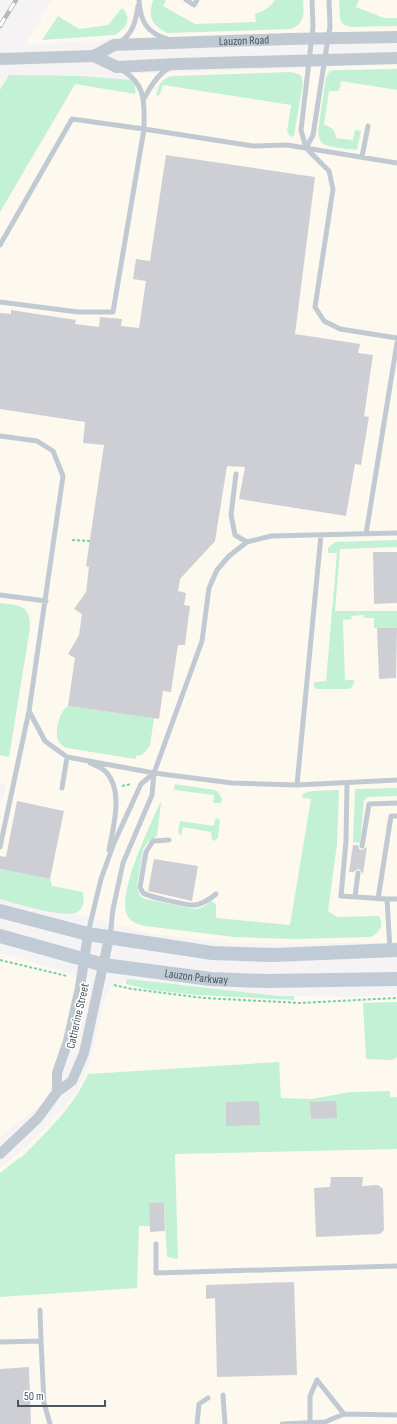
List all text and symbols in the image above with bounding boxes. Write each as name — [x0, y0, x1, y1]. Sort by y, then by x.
street label: Lauzon Road — [219, 32, 269, 49]
street label: Lauzon Parkway — [164, 966, 229, 987]
street label: Catherine Street — [63, 981, 93, 1050]
scale bar — [18, 1382, 105, 1408]
text: 50 m — [24, 1389, 44, 1404]

